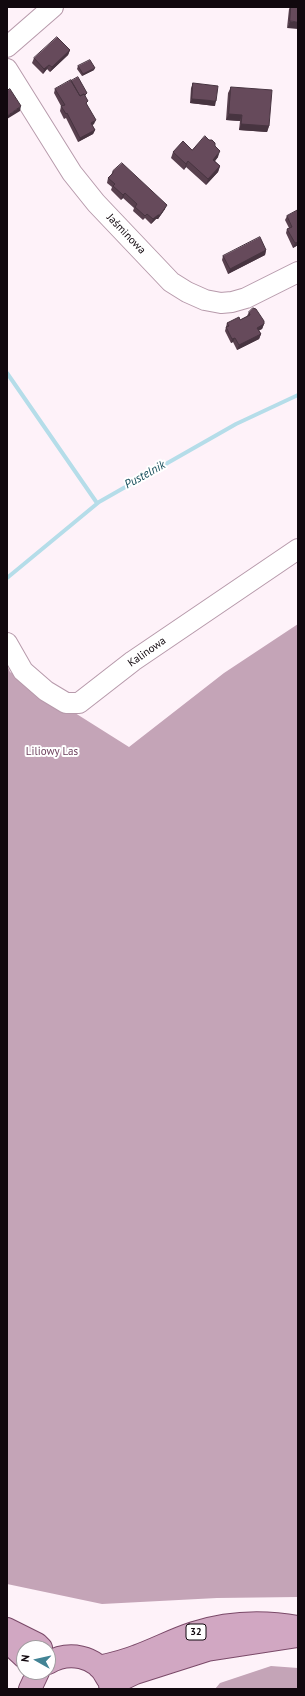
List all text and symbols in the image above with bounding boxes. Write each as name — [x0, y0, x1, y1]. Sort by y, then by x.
street label: Jaśminowa — [104, 211, 148, 257]
water label: Pustelnik — [122, 458, 168, 492]
street label: Kalinowa — [125, 634, 169, 670]
park label: Liliowy Las — [26, 745, 78, 759]
road number: 32 — [186, 1624, 206, 1640]
north arrow — [16, 1640, 56, 1680]
text: N — [18, 1654, 33, 1663]

